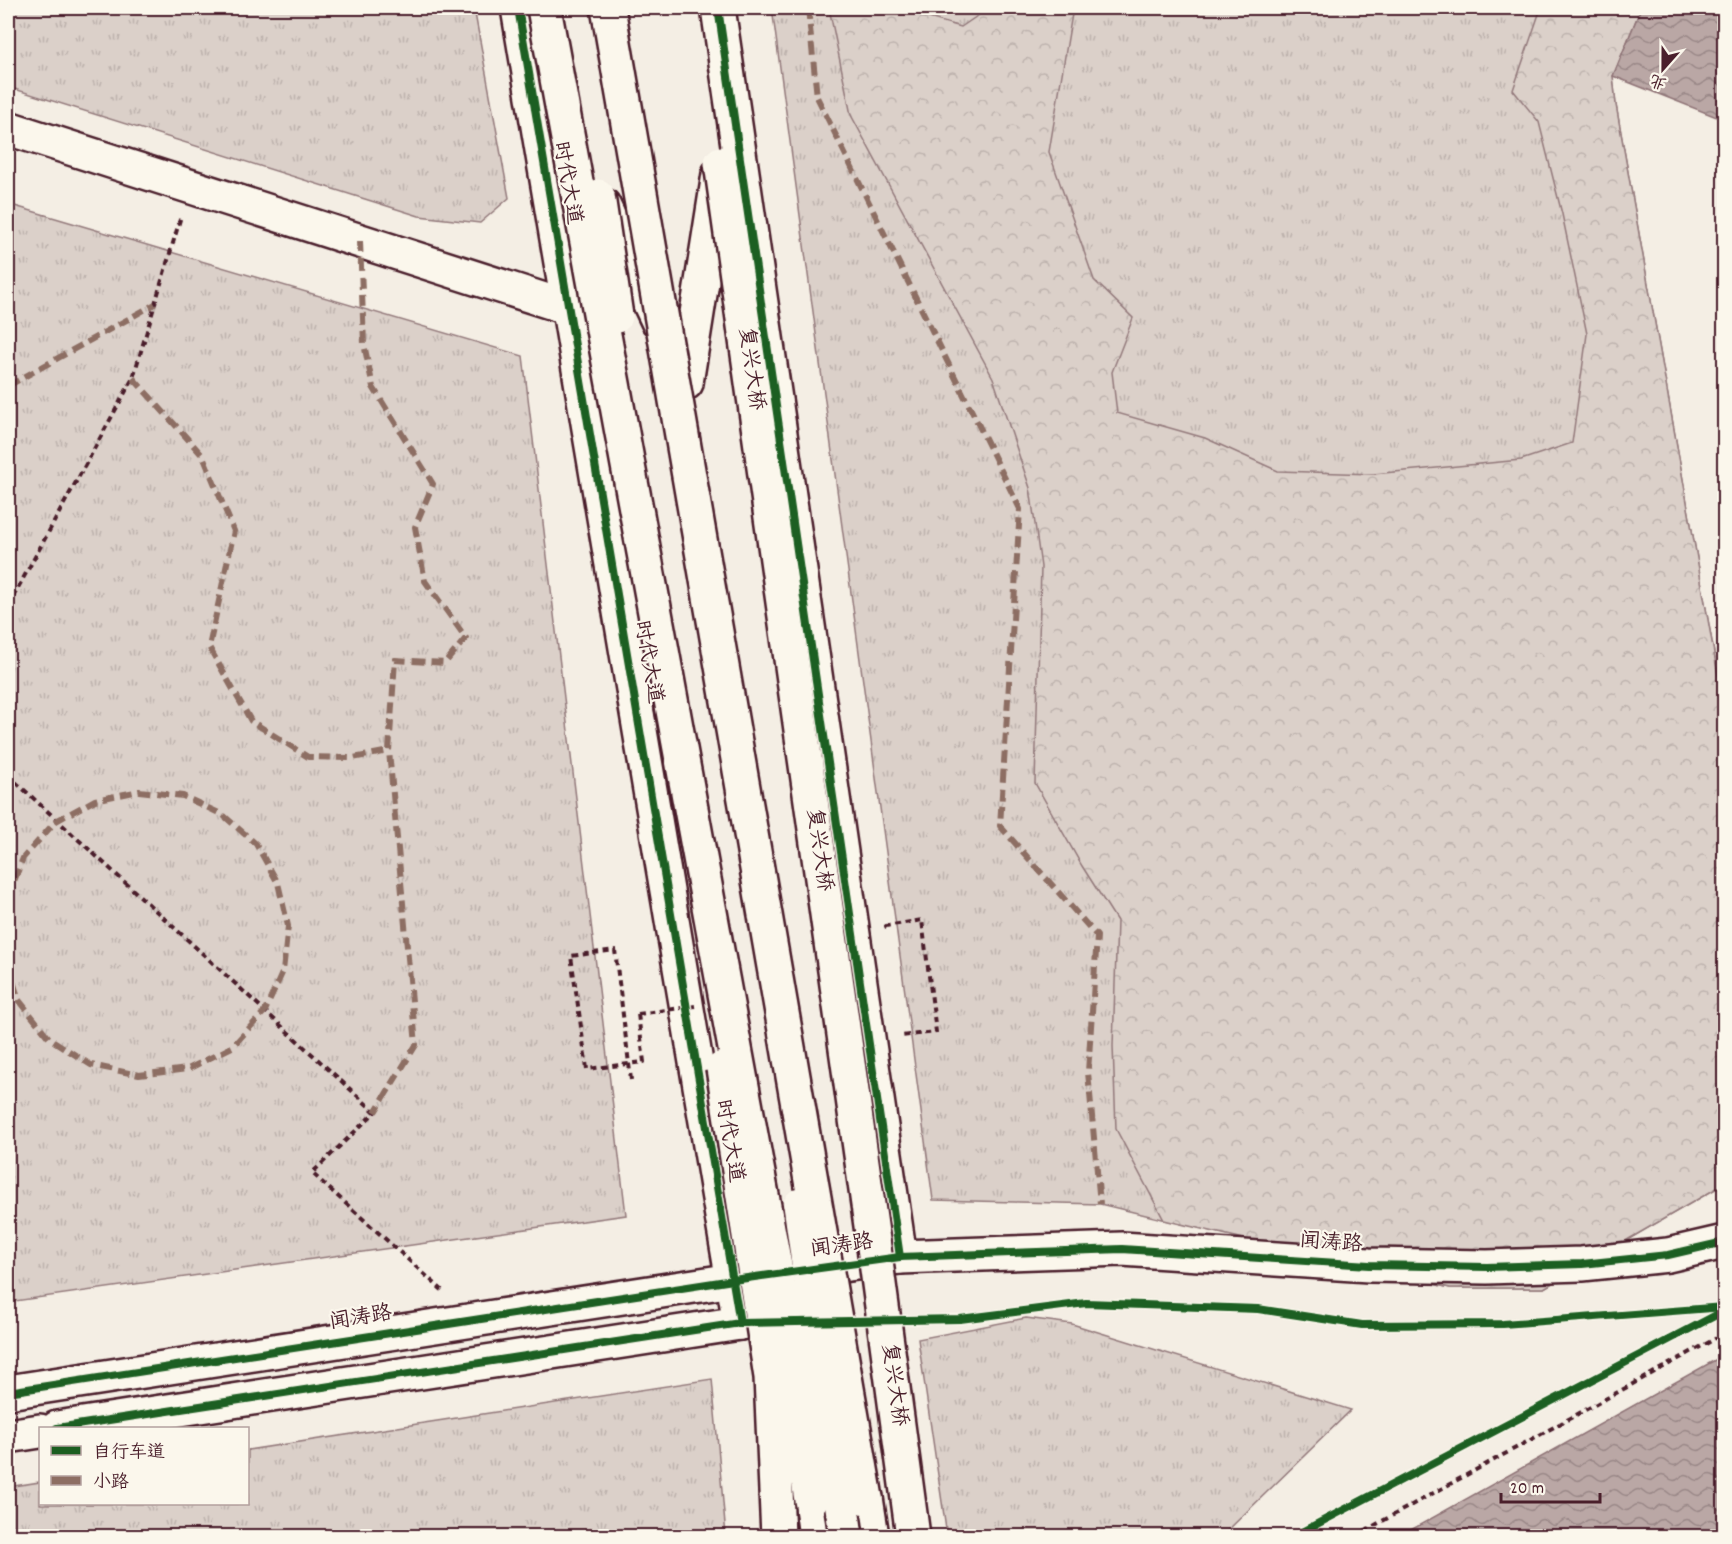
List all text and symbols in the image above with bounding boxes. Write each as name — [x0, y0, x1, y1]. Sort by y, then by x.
north arrow — [1633, 39, 1693, 99]
text: 北 — [1647, 67, 1670, 94]
street label: 时代大道 — [544, 139, 588, 227]
street label: 复兴大桥 — [729, 325, 771, 413]
street label: 时代大道 — [625, 618, 669, 706]
street label: 复兴大桥 — [797, 806, 839, 894]
street label: 时代大道 — [706, 1097, 750, 1185]
street label: 闻涛路 — [1299, 1227, 1363, 1261]
street label: 闻涛路 — [809, 1228, 875, 1266]
street label: 闻涛路 — [328, 1299, 394, 1339]
street label: 复兴大桥 — [872, 1341, 914, 1429]
legend — [39, 1427, 249, 1505]
text: 自行车道 — [93, 1441, 165, 1466]
scale bar — [1501, 1466, 1600, 1504]
text: 小路 — [93, 1471, 129, 1496]
text: 20 m — [1510, 1477, 1544, 1502]

